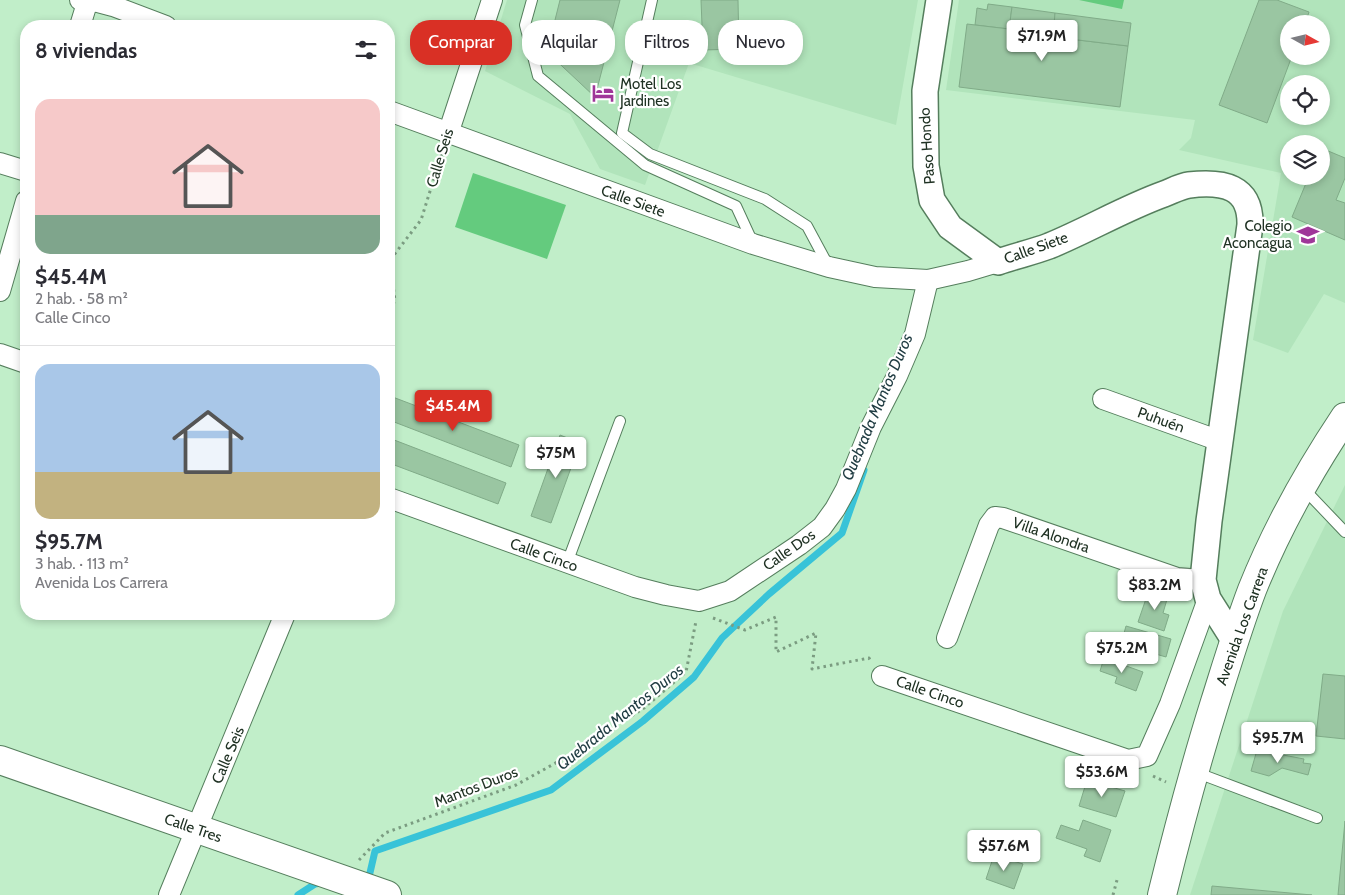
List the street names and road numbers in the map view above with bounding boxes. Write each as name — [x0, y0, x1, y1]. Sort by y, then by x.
street label: Paso Hondo — [915, 107, 939, 185]
street label: Calle Seis — [423, 127, 457, 189]
street label: Calle Siete — [599, 181, 668, 221]
street label: Calle Siete — [1002, 228, 1071, 268]
street label: Puhuén — [1135, 403, 1187, 437]
street label: Villa Alondra — [1010, 513, 1093, 557]
street label: Calle Dos — [759, 525, 819, 575]
street label: Calle Cinco — [508, 534, 580, 576]
street label: Avenida Los Carrera — [1212, 564, 1272, 688]
street label: Calle Cinco — [894, 672, 966, 712]
street label: Calle Seis — [208, 724, 248, 786]
street label: Mantos Duros — [432, 763, 520, 811]
street label: Calle Tres — [162, 810, 224, 846]

